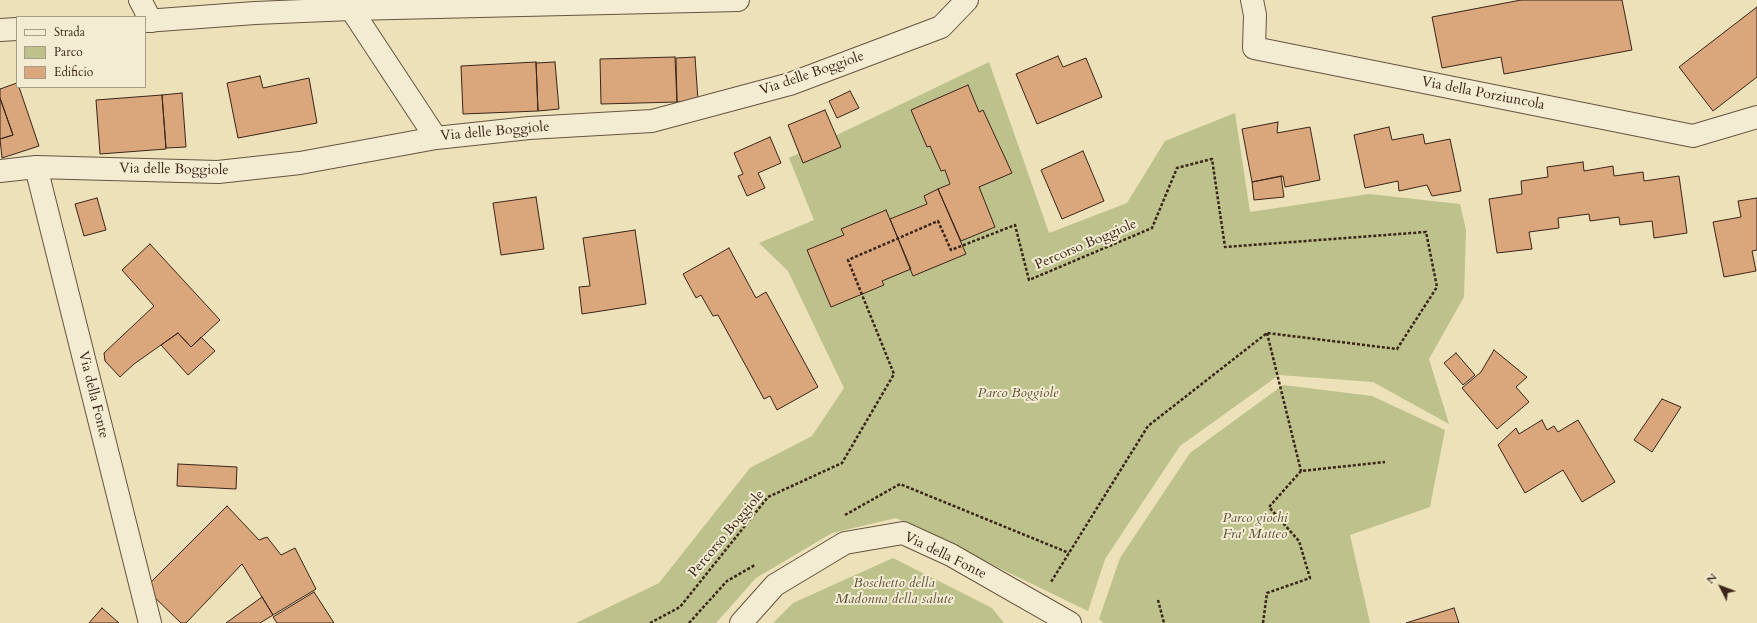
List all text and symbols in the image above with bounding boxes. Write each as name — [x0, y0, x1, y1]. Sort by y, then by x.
legend — [16, 16, 146, 88]
text: Strada — [54, 24, 85, 40]
text: Parco — [54, 44, 83, 60]
street label: Via delle Boggiole — [758, 48, 866, 100]
text: Edificio — [54, 64, 93, 80]
street label: Via della Porziuncola — [1420, 74, 1546, 114]
street label: Via delle Boggiole — [440, 119, 550, 145]
street label: Via delle Boggiole — [119, 161, 229, 179]
street label: Percorso Boggiole — [1033, 216, 1139, 274]
street label: Via della Fonte — [74, 350, 112, 440]
park label: Parco Boggiole — [978, 386, 1058, 402]
street label: Percorso Boggiole — [686, 487, 768, 581]
park label: Parco giochi Fra' Matteo — [1222, 511, 1288, 544]
street label: Via della Fonte — [901, 529, 989, 583]
north arrow — [1701, 567, 1741, 607]
text: N — [1703, 570, 1720, 587]
park label: Boschetto della Madonna della salute — [835, 576, 953, 608]

